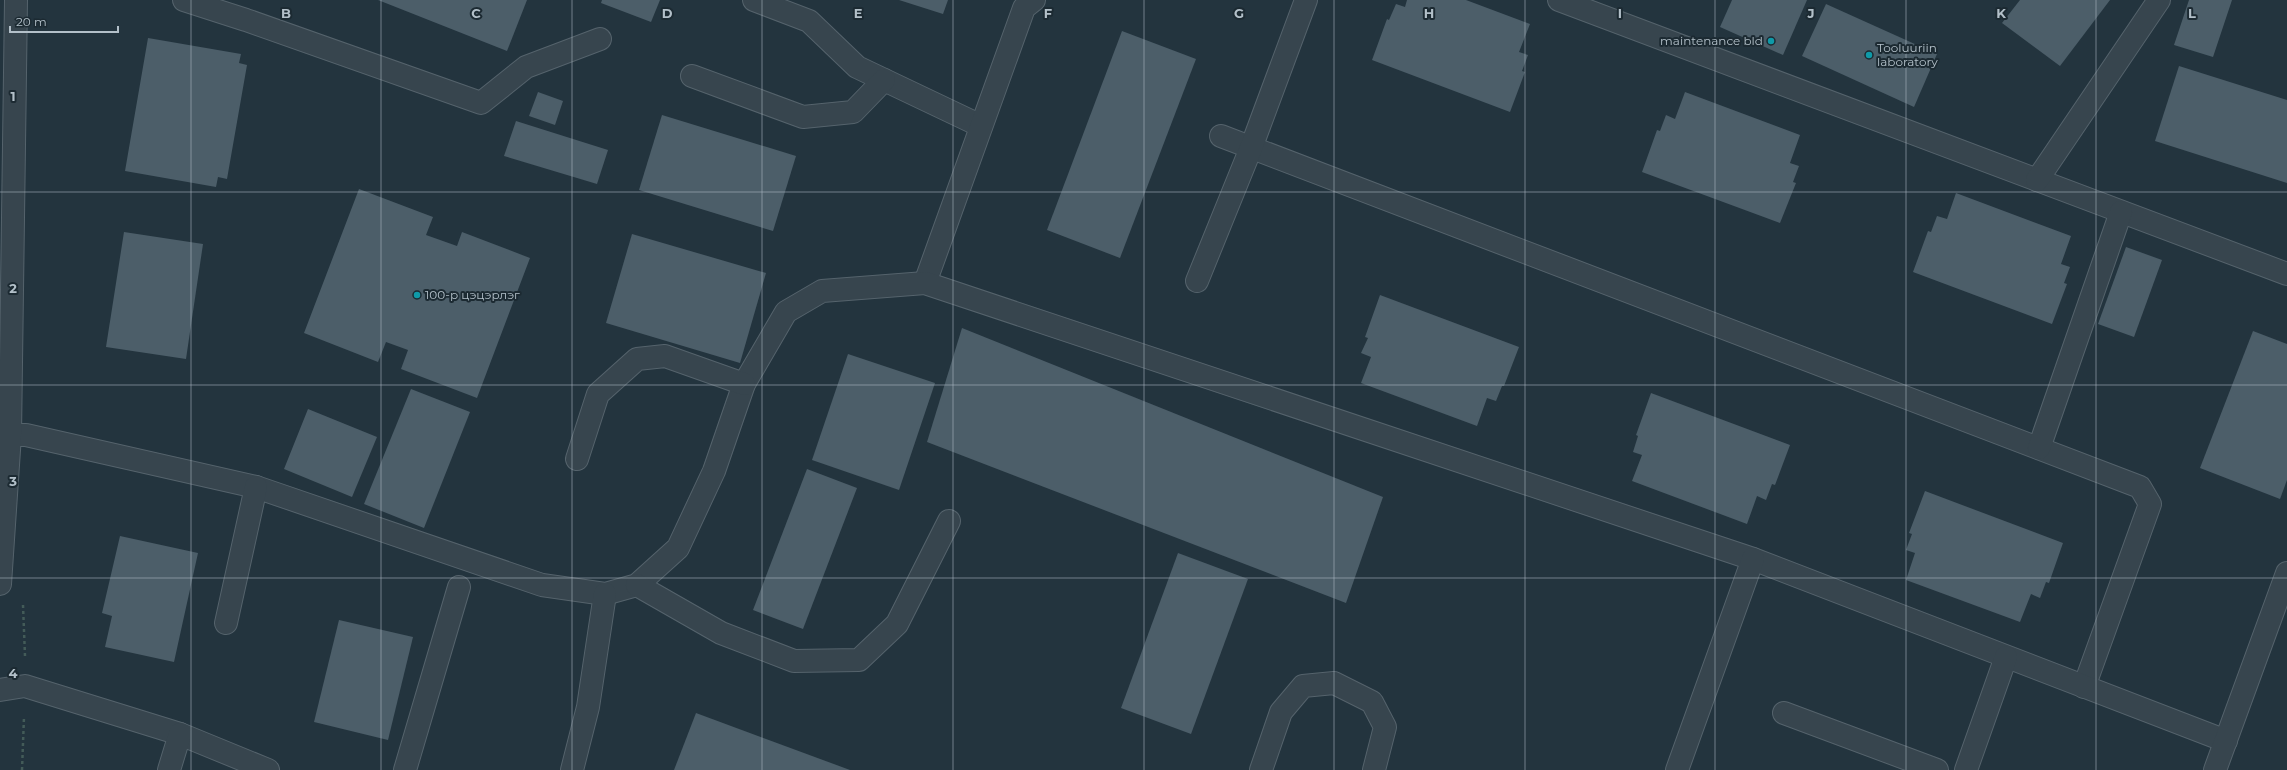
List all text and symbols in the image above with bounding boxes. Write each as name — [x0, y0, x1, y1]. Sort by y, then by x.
text: B — [281, 5, 291, 21]
text: C — [471, 5, 481, 21]
text: D — [662, 5, 673, 21]
text: E — [854, 5, 863, 21]
text: F — [1044, 5, 1052, 21]
text: G — [1234, 5, 1244, 21]
text: H — [1424, 5, 1434, 21]
text: I — [1618, 5, 1622, 21]
text: J — [1806, 5, 1815, 21]
text: K — [1996, 5, 2006, 21]
text: L — [2188, 5, 2196, 21]
scale bar — [10, 8, 118, 34]
text: 20 m — [16, 14, 47, 29]
place label: maintenance bld — [1660, 33, 1763, 48]
marker: maintenance bld — [1766, 36, 1776, 46]
place label: Tooluuriin laboratory — [1877, 40, 1938, 69]
marker: Tooluuriin laboratory — [1864, 50, 1874, 60]
text: 1 — [10, 88, 16, 104]
text: 2 — [9, 280, 17, 296]
place label: 100-р цэцэрлэг — [425, 287, 520, 302]
marker: 100-р цэцэрлэг — [412, 290, 422, 300]
text: 3 — [8, 473, 17, 489]
text: 4 — [9, 665, 18, 681]

